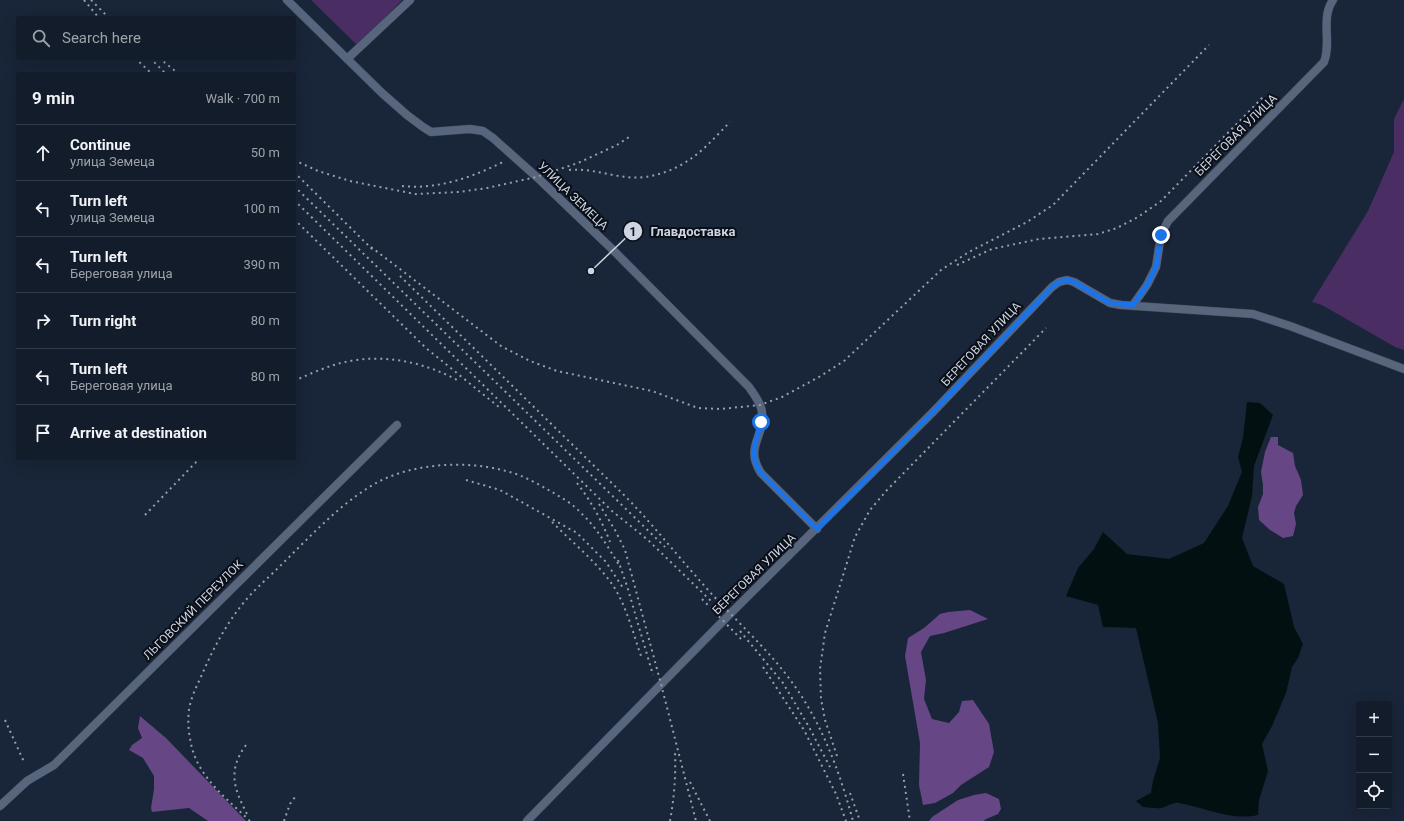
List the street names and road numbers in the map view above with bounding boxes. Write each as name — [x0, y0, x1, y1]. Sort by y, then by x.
street label: БЕРЕГОВАЯ УЛИЦА — [1192, 91, 1280, 179]
street label: УЛИЦА ЗЕМЕЦА — [535, 159, 611, 233]
street label: БЕРЕГОВАЯ УЛИЦА — [938, 299, 1024, 389]
street label: БЕРЕГОВАЯ УЛИЦА — [709, 531, 799, 617]
street label: ЛЬГОВСКИЙ ПЕРЕУЛОК — [140, 556, 246, 663]

